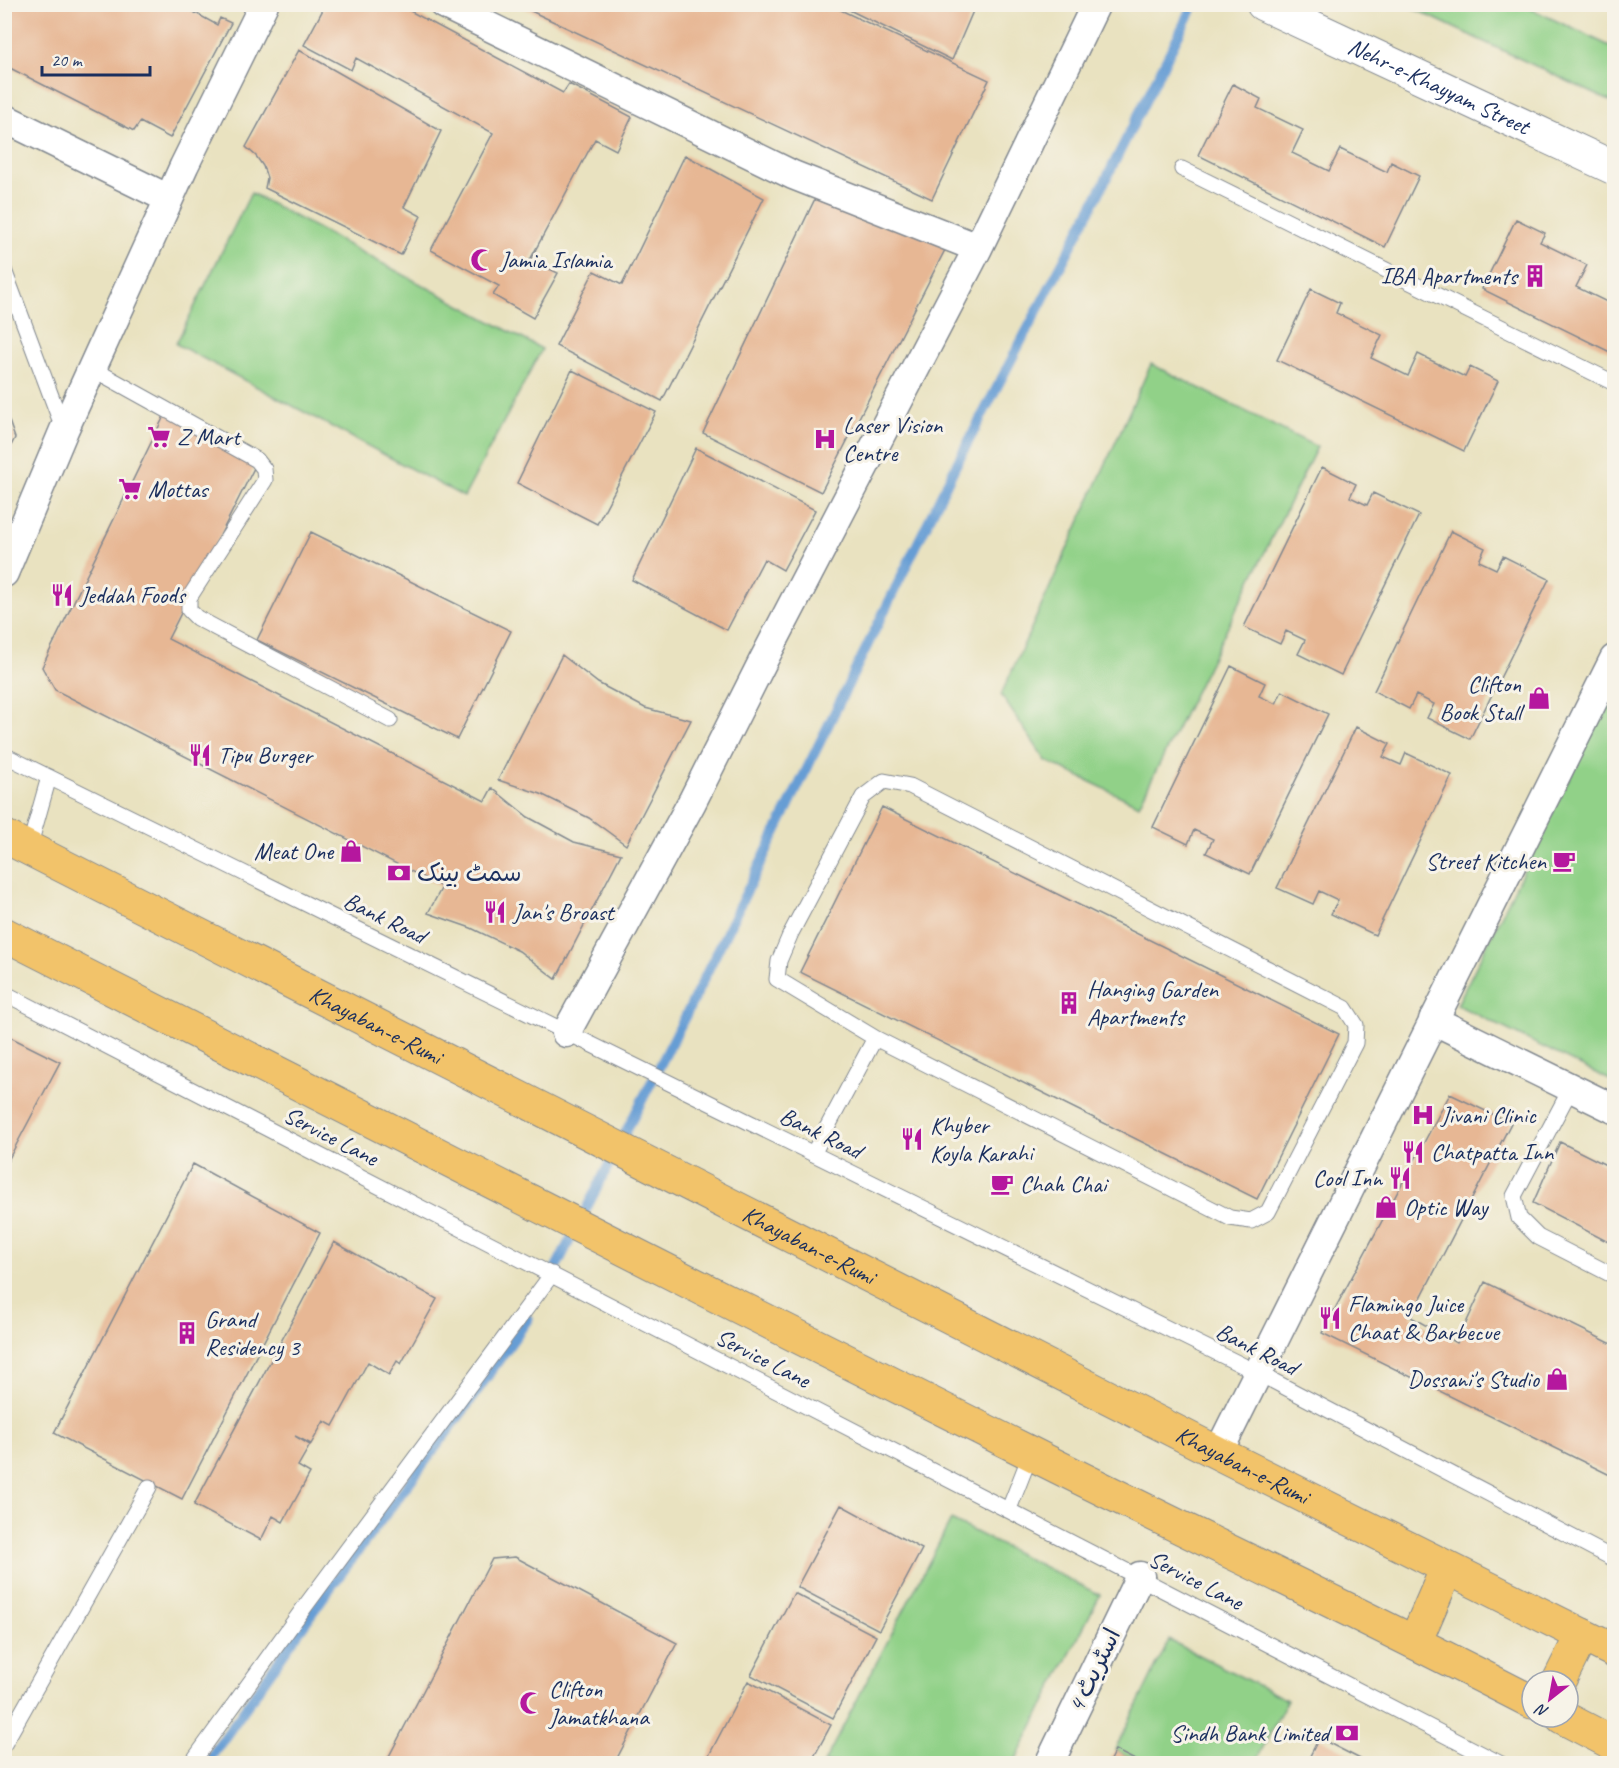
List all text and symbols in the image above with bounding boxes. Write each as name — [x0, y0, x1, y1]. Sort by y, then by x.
street label: Nehr-e-Khayyam Street — [1343, 31, 1536, 142]
scale bar — [42, 39, 150, 77]
text: 20 m — [51, 49, 84, 71]
place label: Jamia Islamia — [499, 245, 613, 275]
mosque icon: Jamia Islamia — [469, 247, 495, 273]
place label: IBA Apartments — [1381, 261, 1520, 291]
building icon: IBA Apartments — [1522, 263, 1548, 289]
place label: Laser Vision Centre — [843, 410, 944, 468]
place label: Z Mart — [177, 422, 242, 452]
supermarket icon: Z Mart — [146, 424, 172, 450]
hospital icon: Laser Vision Centre — [812, 426, 838, 452]
place label: Mottas — [148, 474, 209, 504]
supermarket icon: Mottas — [117, 476, 143, 502]
place label: Jeddah Foods — [79, 580, 187, 610]
restaurant icon: Jeddah Foods — [49, 582, 75, 608]
place label: Clifton Book Stall — [1439, 669, 1525, 727]
shop icon: Clifton Book Stall — [1526, 685, 1552, 711]
place label: Tipu Burger — [218, 740, 314, 770]
restaurant icon: Tipu Burger — [187, 742, 213, 768]
place label: Meat One — [254, 836, 335, 866]
shop icon: Meat One — [338, 838, 364, 864]
place label: Street Kitchen — [1426, 846, 1547, 876]
cafe icon: Street Kitchen — [1551, 848, 1577, 874]
place label: سمٹ بینک — [417, 858, 522, 888]
bank icon: سمٹ بینک — [386, 860, 412, 886]
street label: Bank Road — [339, 885, 434, 952]
place label: Jan's Broast — [512, 897, 616, 927]
restaurant icon: Jan's Broast — [482, 899, 508, 925]
place label: Hanging Garden Apartments — [1087, 974, 1219, 1032]
street label: Khayaban-e-Rumi — [304, 979, 450, 1072]
building icon: Hanging Garden Apartments — [1056, 990, 1082, 1016]
street label: Service Lane — [279, 1099, 385, 1173]
street label: Bank Road — [775, 1100, 870, 1167]
place label: Jivani Clinic — [1440, 1100, 1537, 1130]
hospital icon: Jivani Clinic — [1410, 1102, 1436, 1128]
place label: Khyber Koyla Karahi — [930, 1110, 1035, 1168]
restaurant icon: Khyber Koyla Karahi — [899, 1126, 925, 1152]
place label: Chatpatta Inn — [1431, 1137, 1555, 1167]
restaurant icon: Chatpatta Inn — [1400, 1139, 1426, 1165]
place label: Cool Inn — [1313, 1163, 1383, 1193]
restaurant icon: Cool Inn — [1387, 1165, 1413, 1191]
place label: Chah Chai — [1020, 1169, 1110, 1199]
cafe icon: Chah Chai — [989, 1171, 1015, 1197]
place label: Optic Way — [1404, 1192, 1489, 1222]
shop icon: Optic Way — [1373, 1194, 1399, 1220]
street label: Khayaban-e-Rumi — [737, 1199, 883, 1293]
place label: Flamingo Juice Chaat & Barbecue — [1348, 1289, 1501, 1347]
place label: Grand Residency 3 — [205, 1304, 302, 1362]
restaurant icon: Flamingo Juice Chaat & Barbecue — [1317, 1305, 1343, 1331]
street label: Bank Road — [1211, 1316, 1306, 1384]
building icon: Grand Residency 3 — [174, 1320, 200, 1346]
street label: Service Lane — [711, 1321, 817, 1395]
place label: Dossani's Studio — [1407, 1364, 1541, 1394]
shop icon: Dossani's Studio — [1544, 1366, 1570, 1392]
street label: Khayaban-e-Rumi — [1171, 1419, 1316, 1512]
street label: Service Lane — [1144, 1543, 1250, 1617]
street label: اسٹریٹ 4 — [1061, 1623, 1127, 1717]
north arrow — [1520, 1669, 1580, 1729]
place label: Clifton Jamatkhana — [548, 1674, 650, 1732]
mosque icon: Clifton Jamatkhana — [518, 1690, 544, 1716]
text: N — [1531, 1698, 1552, 1722]
place label: Sindh Bank Limited — [1170, 1718, 1333, 1748]
bank icon: Sindh Bank Limited — [1334, 1720, 1360, 1746]

